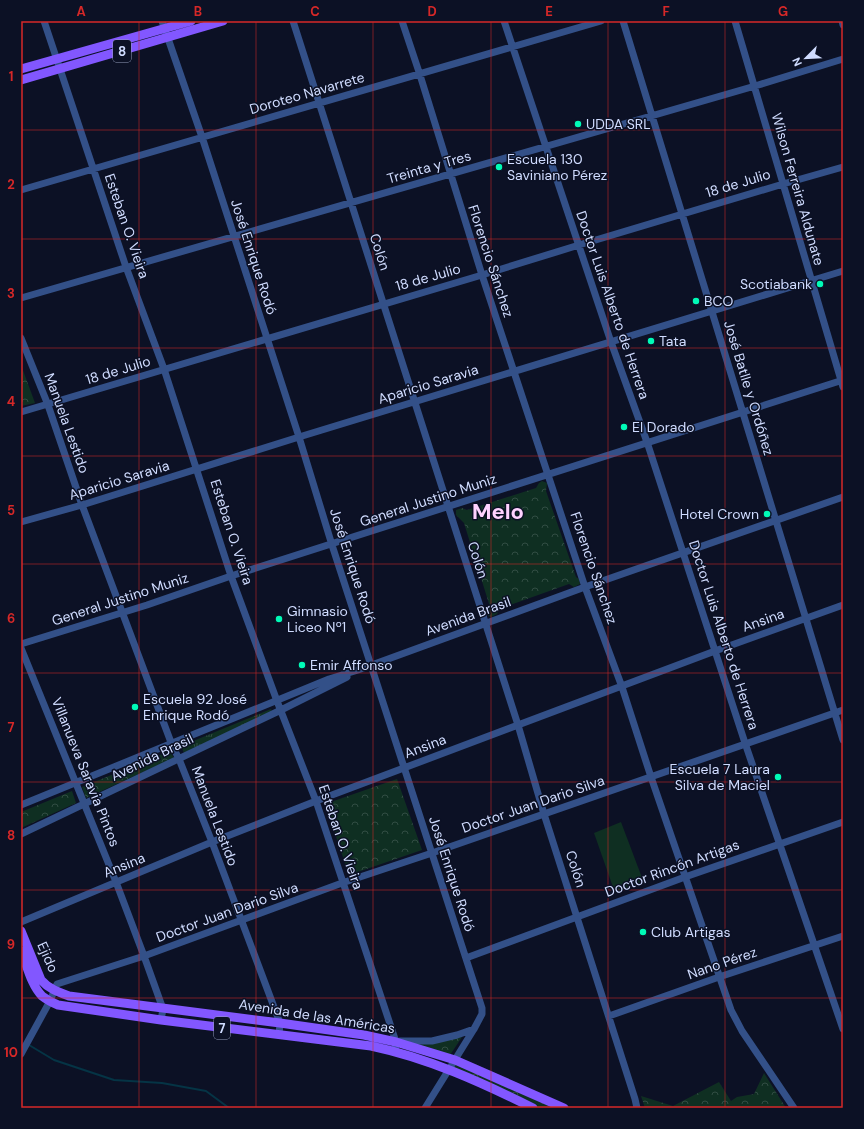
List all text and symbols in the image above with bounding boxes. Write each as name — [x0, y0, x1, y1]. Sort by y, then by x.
text: A — [76, 3, 86, 20]
text: B — [194, 3, 202, 20]
text: C — [310, 3, 320, 20]
text: D — [427, 3, 437, 20]
text: E — [545, 3, 553, 20]
text: F — [662, 3, 670, 20]
text: G — [778, 3, 788, 20]
north arrow — [786, 38, 826, 78]
road number: 8 — [113, 40, 131, 62]
text: N — [789, 56, 805, 69]
text: 1 — [9, 68, 13, 85]
street label: Doroteo Navarrete — [247, 68, 367, 118]
street label: Wilson Ferreira Aldunate — [768, 111, 828, 268]
place label: UDDA SRL — [586, 115, 651, 133]
marker: UDDA SRL — [573, 119, 583, 129]
street label: Treinta y Tres — [385, 146, 473, 188]
place label: Escuela 130 Saviniano Pérez — [507, 150, 607, 184]
marker: Escuela 130 Saviniano Pérez — [494, 162, 504, 172]
street label: 18 de Julio — [703, 165, 773, 201]
street label: Esteban O. Vieira — [101, 171, 153, 281]
text: 2 — [7, 176, 15, 193]
street label: José Enrique Rodó — [227, 197, 281, 317]
street label: Florencio Sánchez — [464, 202, 518, 320]
street label: Doctor Luis Alberto de Herrera — [572, 208, 654, 402]
street label: Colón — [366, 231, 394, 273]
street label: 18 de Julio — [393, 259, 463, 295]
place label: Scotiabank — [740, 275, 812, 293]
marker: Scotiabank — [815, 279, 825, 289]
text: 3 — [7, 285, 15, 302]
place label: BCO — [704, 292, 733, 310]
marker: BCO — [691, 296, 701, 306]
street label: José Batlle y Ordóñez — [720, 318, 778, 458]
place label: Tata — [659, 332, 686, 350]
marker: Tata — [646, 336, 656, 346]
street label: 18 de Julio — [83, 352, 153, 388]
street label: Aparicio Saravia — [376, 360, 480, 408]
street label: Manuela Lestido — [40, 370, 94, 476]
text: 4 — [7, 393, 15, 410]
place label: El Dorado — [632, 418, 695, 436]
marker: El Dorado — [619, 422, 629, 432]
street label: Aparicio Saravia — [67, 456, 171, 504]
street label: General Justino Muniz — [357, 469, 499, 531]
street label: Esteban O. Vieira — [206, 477, 258, 587]
district label: Melo — [472, 497, 524, 526]
text: 5 — [7, 502, 15, 519]
place label: Hotel Crown — [680, 505, 759, 523]
street label: José Enrique Rodó — [326, 506, 380, 626]
marker: Hotel Crown — [762, 509, 772, 519]
street label: Florencio Sánchez — [566, 510, 622, 626]
street label: Doctor Luis Alberto de Herrera — [685, 538, 763, 732]
street label: Colón — [464, 539, 492, 581]
street label: General Justino Muniz — [49, 568, 191, 630]
street label: Avenida Brasil — [423, 592, 513, 640]
place label: Gimnasio Liceo Nº1 — [287, 602, 348, 636]
street label: Ansina — [740, 604, 786, 636]
text: 6 — [7, 610, 15, 627]
marker: Gimnasio Liceo Nº1 — [274, 614, 284, 624]
place label: Emir Affonso — [310, 656, 393, 674]
marker: Emir Affonso — [297, 660, 307, 670]
place label: Escuela 92 José Enrique Rodó — [143, 690, 247, 724]
street label: Villanueva Saravia Pintos — [48, 695, 124, 849]
marker: Escuela 92 José Enrique Rodó — [130, 702, 140, 712]
text: 7 — [8, 719, 15, 736]
street label: Avenida Brasil — [108, 729, 196, 785]
street label: Ansina — [402, 730, 448, 762]
place label: Escuela 7 Laura Silva de Maciel — [670, 760, 770, 794]
street label: Manuela Lestido — [188, 764, 242, 868]
street label: Doctor Juan Dario Silva — [459, 771, 607, 837]
marker: Escuela 7 Laura Silva de Maciel — [773, 772, 783, 782]
street label: Esteban O. Vieira — [315, 782, 367, 892]
street label: José Enrique Rodó — [425, 814, 479, 934]
text: 8 — [7, 827, 15, 844]
street label: Doctor Rincón Artigas — [602, 835, 742, 901]
street label: Colón — [562, 848, 590, 890]
street label: Ansina — [101, 849, 147, 881]
street label: Doctor Juan Dario Silva — [154, 878, 300, 946]
place label: Club Artigas — [651, 923, 730, 941]
marker: Club Artigas — [638, 927, 648, 937]
text: 9 — [7, 936, 15, 953]
street label: Ejido — [33, 939, 63, 975]
street label: Nano Pérez — [685, 943, 759, 983]
street label: Avenida de las Américas — [238, 995, 396, 1037]
road number: 7 — [214, 1017, 230, 1039]
text: 10 — [4, 1044, 18, 1061]

